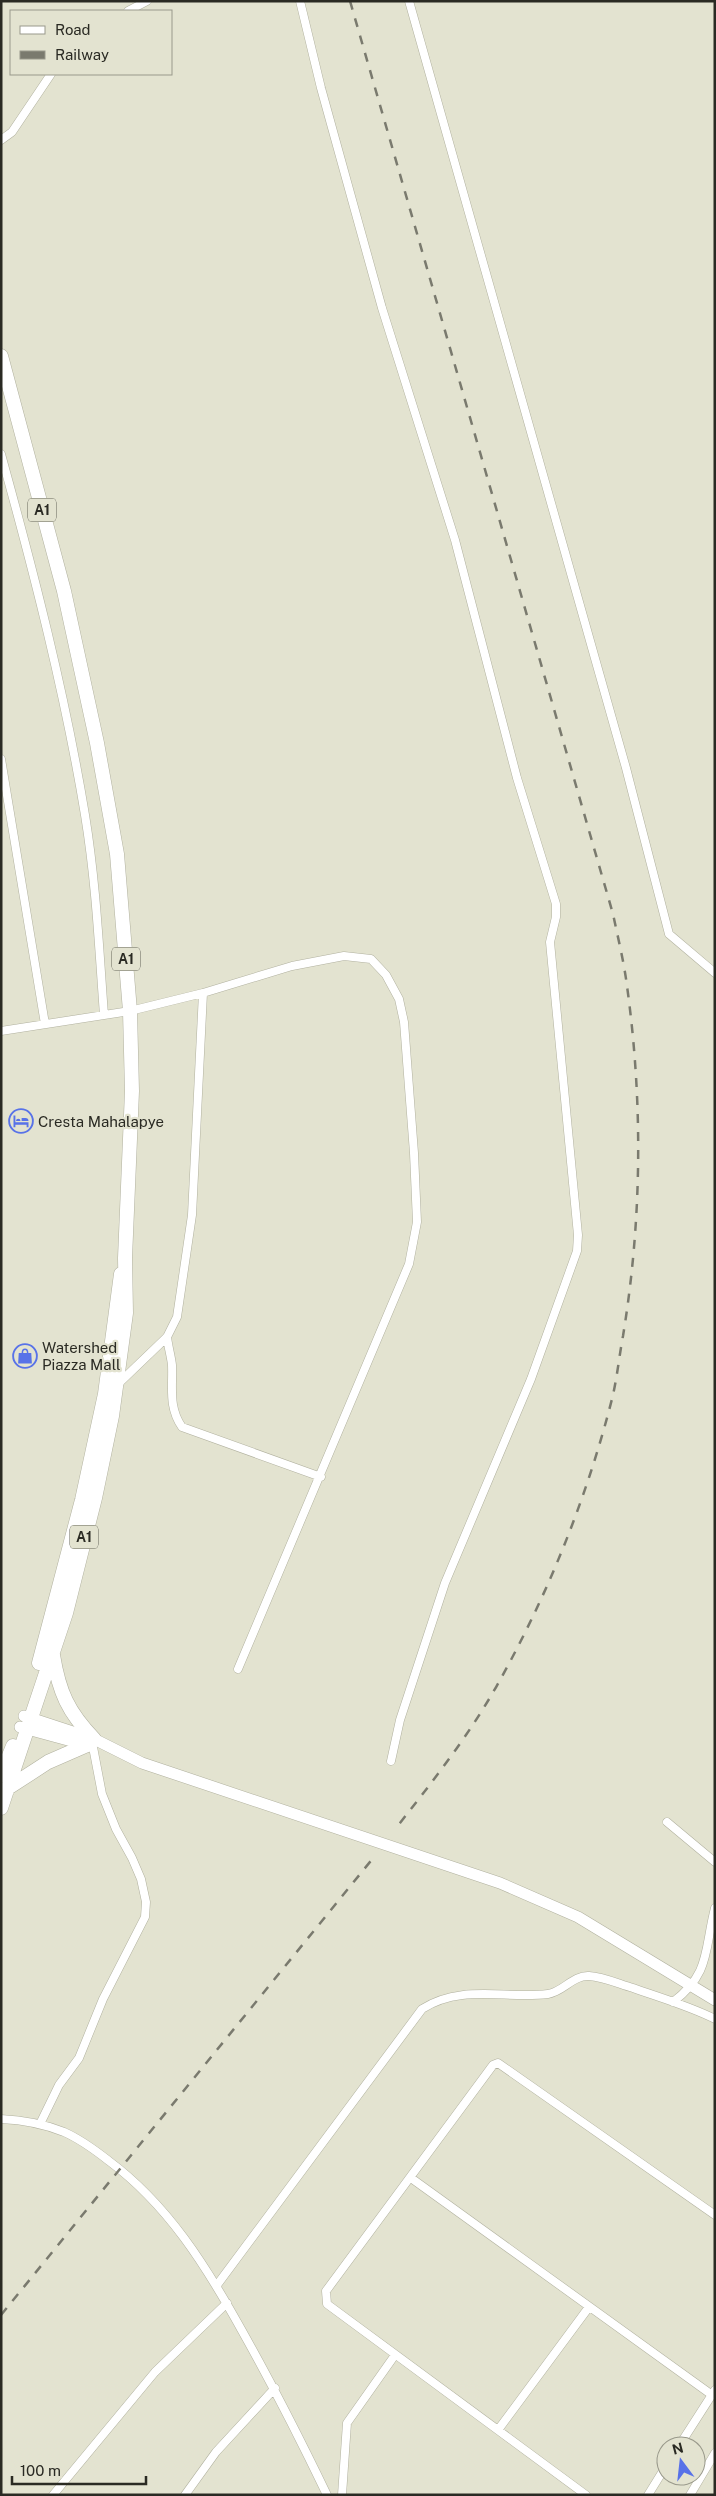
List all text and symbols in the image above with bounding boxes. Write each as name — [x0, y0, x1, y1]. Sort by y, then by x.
legend — [10, 10, 172, 75]
text: Road — [55, 21, 91, 38]
text: Railway — [55, 46, 109, 63]
road number: A1 — [28, 498, 56, 522]
road number: A1 — [112, 948, 140, 971]
hotel icon: Cresta Mahalapye — [8, 1108, 34, 1134]
place label: Cresta Mahalapye — [38, 1113, 164, 1130]
place label: Watershed Piazza Mall — [42, 1339, 121, 1373]
shop icon: Watershed Piazza Mall — [12, 1343, 38, 1369]
road number: A1 — [70, 1525, 98, 1548]
north arrow — [656, 2436, 706, 2486]
text: N — [670, 2439, 685, 2458]
scale bar — [12, 2454, 146, 2486]
text: 100 m — [20, 2462, 61, 2479]

